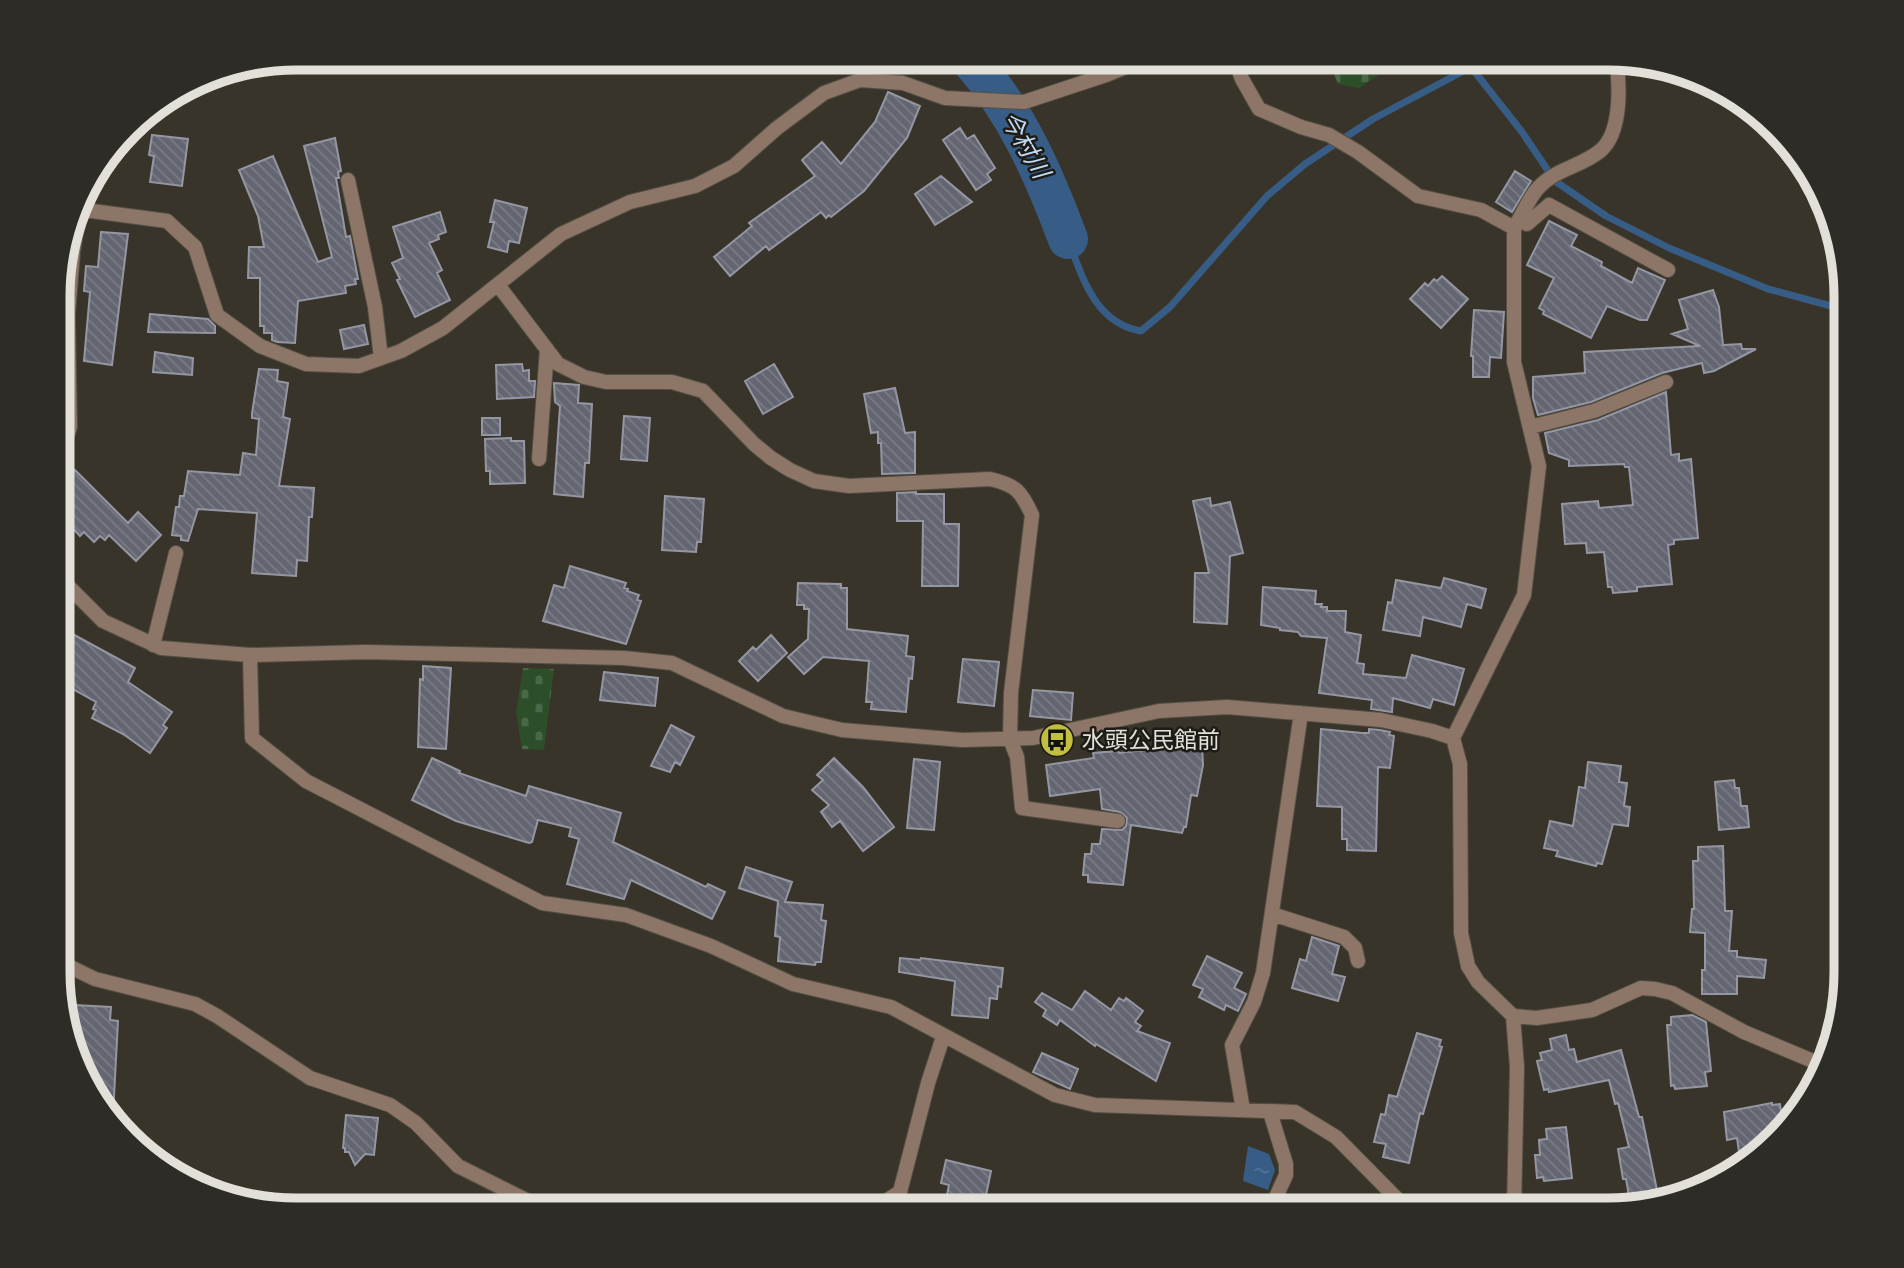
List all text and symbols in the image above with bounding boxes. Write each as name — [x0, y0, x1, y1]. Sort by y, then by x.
water label: 今村川 — [994, 105, 1059, 186]
bus stop icon: 水頭公民館前 — [1038, 721, 1076, 759]
place label: 水頭公民館前 — [1082, 724, 1220, 755]

